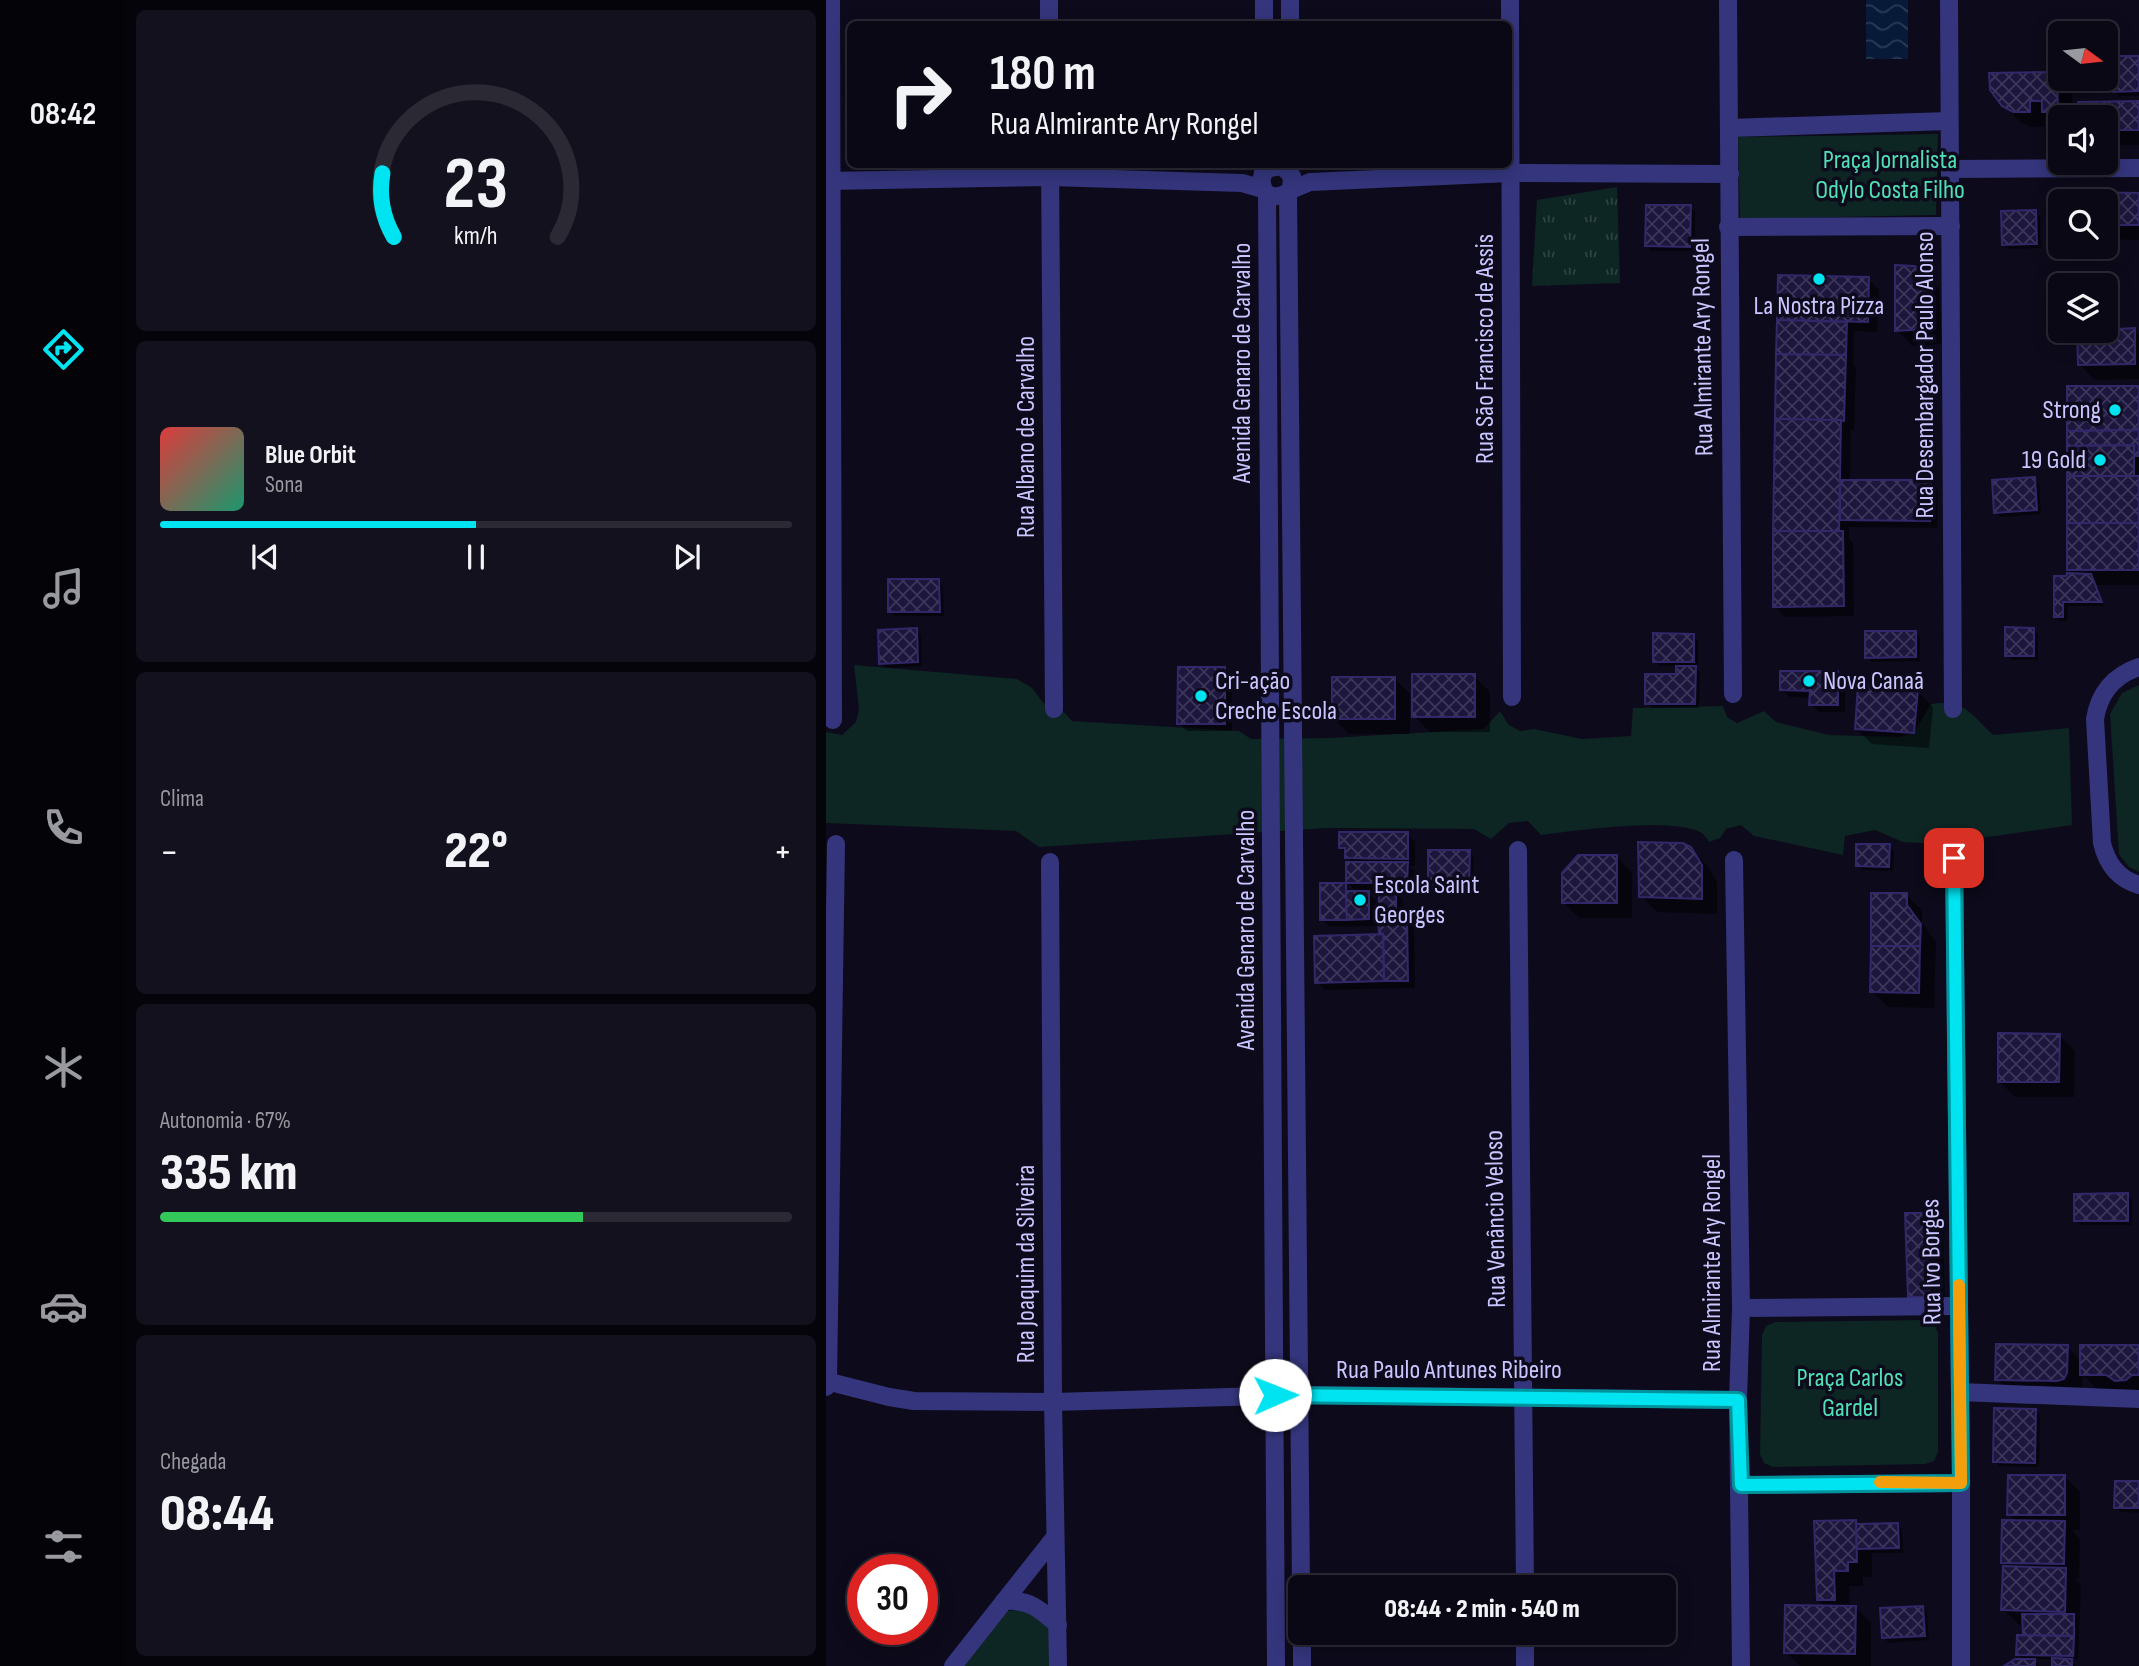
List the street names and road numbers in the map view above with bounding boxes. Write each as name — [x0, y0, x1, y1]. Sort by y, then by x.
street label: Rua Desembargador Paulo Alonso — [1910, 231, 1941, 519]
street label: Rua São Francisco de Assis — [1470, 234, 1501, 464]
street label: Rua Almirante Ary Rongel — [1686, 238, 1720, 456]
street label: Avenida Genaro de Carvalho — [1227, 243, 1258, 484]
street label: Rua Albano de Carvalho — [1011, 336, 1042, 538]
street label: Avenida Genaro de Carvalho — [1231, 810, 1262, 1051]
street label: Rua Venâncio Veloso — [1479, 1130, 1513, 1308]
street label: Rua Almirante Ary Rongel — [1697, 1154, 1728, 1372]
street label: Rua Joaquim da Silveira — [1011, 1165, 1042, 1363]
street label: Rua Ivo Borges — [1915, 1199, 1949, 1325]
street label: Rua Paulo Antunes Ribeiro — [1336, 1355, 1562, 1386]

